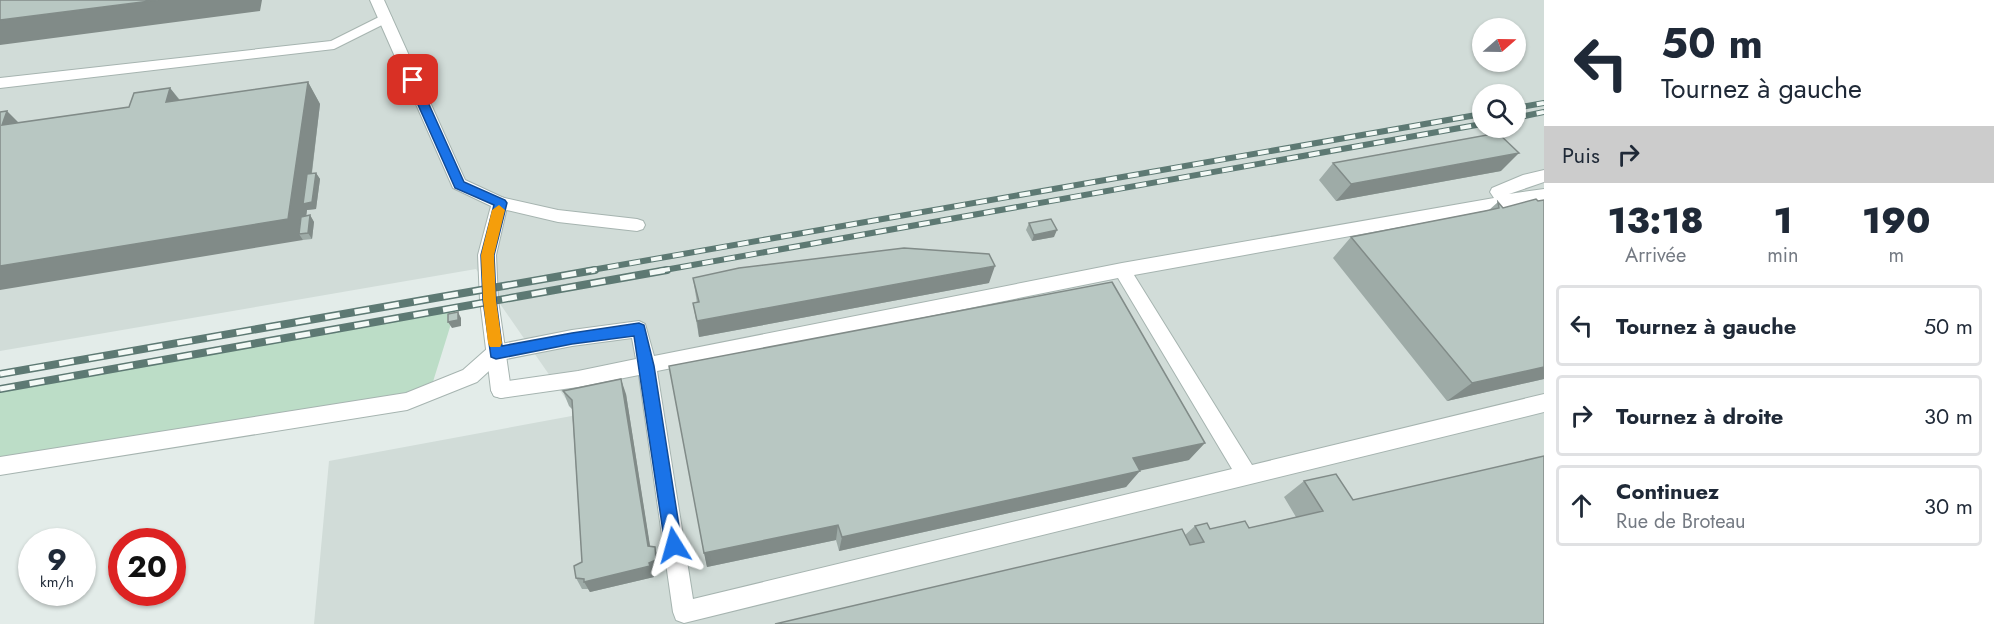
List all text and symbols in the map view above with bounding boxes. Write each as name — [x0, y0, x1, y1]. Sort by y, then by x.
text: 50 m — [1661, 13, 1763, 74]
north arrow — [1472, 18, 1526, 72]
map controls — [1472, 18, 1526, 138]
icon: left — [1562, 24, 1640, 102]
pin — [387, 54, 438, 105]
icon: arrive — [396, 63, 429, 96]
text: Tournez à gauche — [1661, 69, 1862, 108]
button: search — [1472, 84, 1526, 138]
icon: right — [1612, 138, 1645, 171]
text: Puis — [1562, 139, 1600, 171]
text: 13:18 — [1607, 194, 1704, 246]
text: 1 — [1773, 194, 1792, 246]
text: 190 — [1862, 194, 1931, 246]
text: Arrivée — [1625, 241, 1686, 270]
text: min — [1767, 241, 1799, 270]
text: m — [1888, 241, 1904, 270]
icon: left — [1565, 309, 1598, 342]
text: Tournez à gauche — [1616, 310, 1796, 342]
text: 50 m — [1924, 310, 1973, 342]
icon: right — [1565, 399, 1598, 432]
text: Tournez à droite — [1616, 400, 1783, 432]
text: 30 m — [1924, 400, 1973, 432]
text: Continuez — [1616, 475, 1719, 507]
icon: ahead — [1565, 489, 1598, 522]
text: 30 m — [1924, 490, 1973, 522]
text: Rue de Broteau — [1616, 507, 1746, 536]
position arrow — [642, 513, 706, 577]
speed limit sign: 20 — [108, 528, 186, 606]
text: 9 — [47, 538, 67, 581]
text: km/h — [40, 571, 74, 593]

